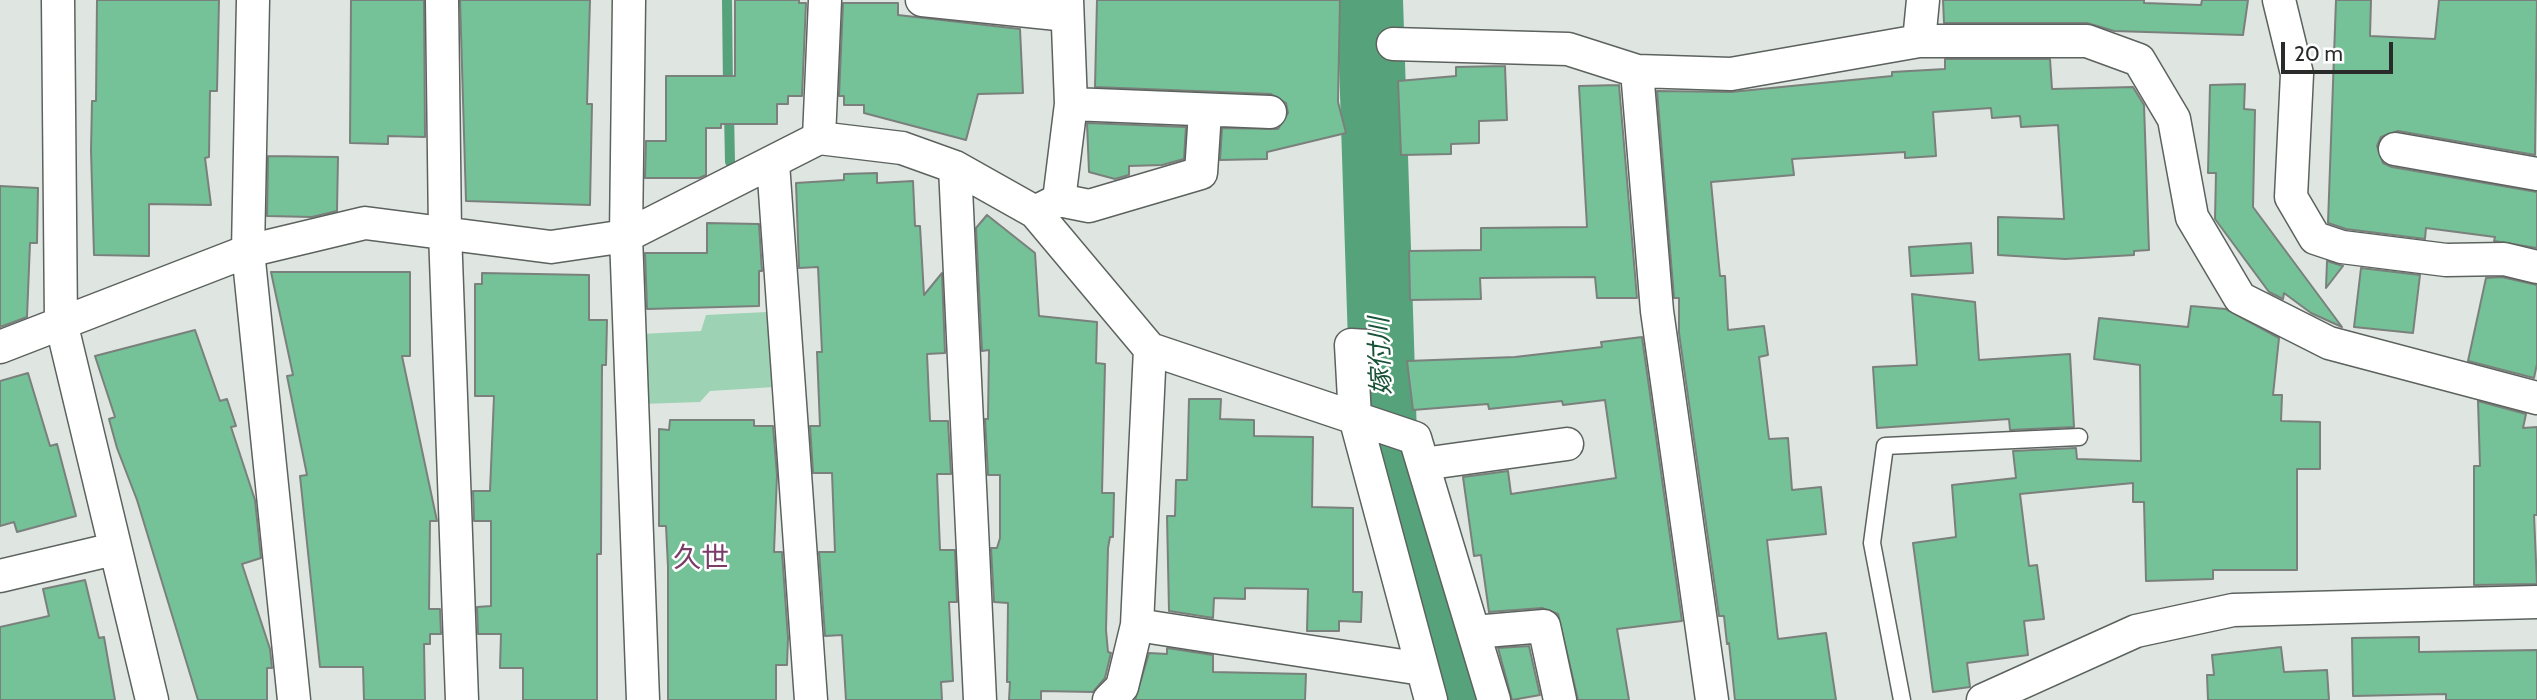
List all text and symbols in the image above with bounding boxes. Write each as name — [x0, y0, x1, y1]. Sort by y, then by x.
scale bar — [2285, 28, 2397, 72]
text: 20 m — [2294, 41, 2343, 66]
water label: 嫁付川 — [1364, 316, 1398, 396]
district label: 久世 — [673, 542, 729, 576]

